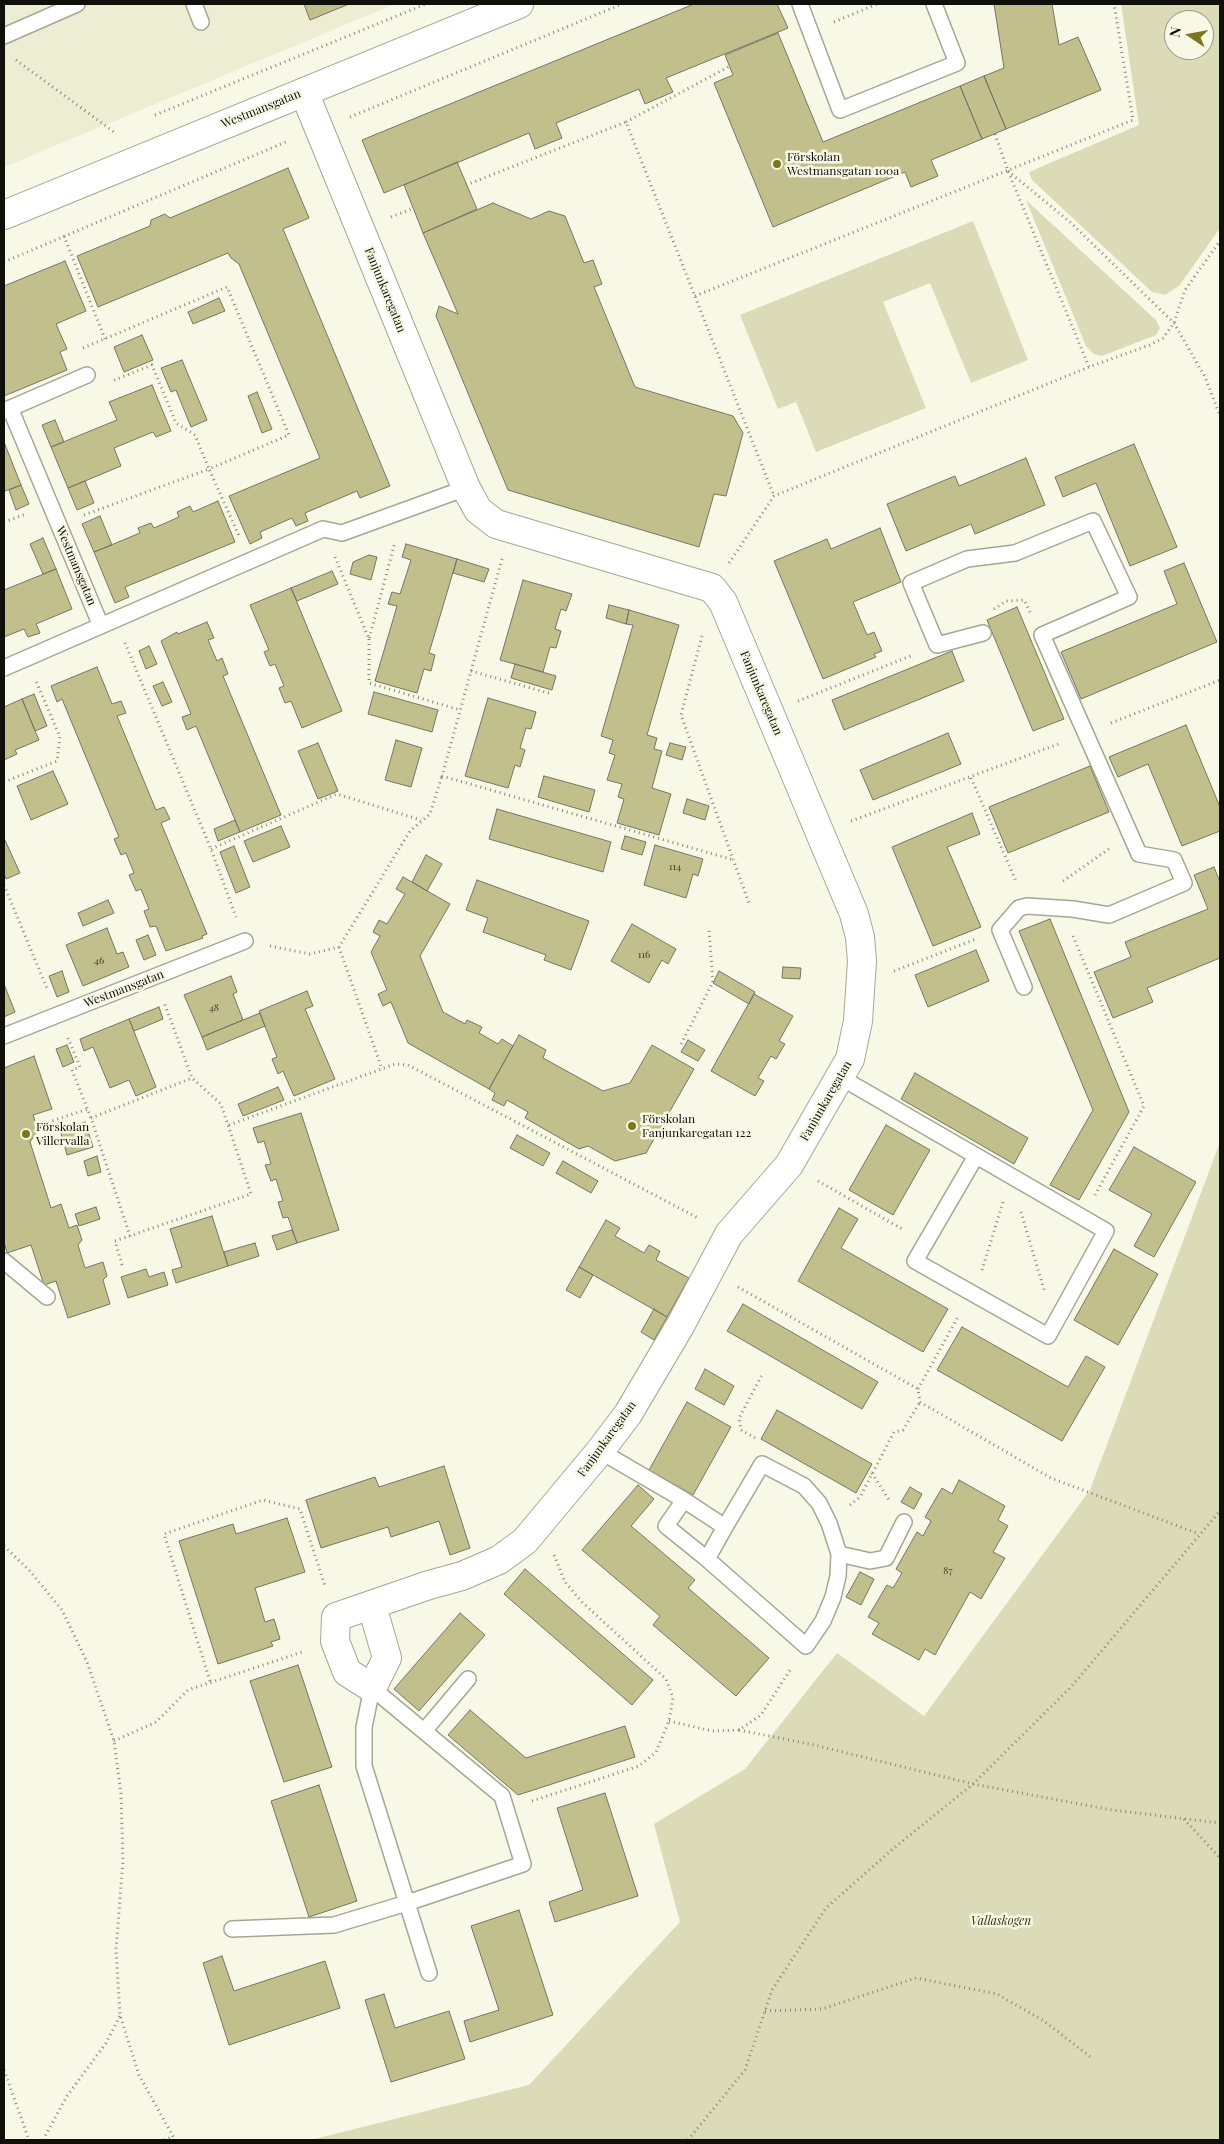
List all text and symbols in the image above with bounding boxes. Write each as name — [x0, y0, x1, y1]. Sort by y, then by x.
north arrow — [1164, 10, 1214, 60]
text: N — [1164, 25, 1185, 39]
street label: Westmansgatan — [219, 87, 303, 131]
place label: Förskolan Westmansgatan 100a — [787, 150, 899, 178]
marker: Förskolan Westmansgatan 100a — [771, 158, 783, 170]
street label: Fanjunkaregatan — [361, 245, 409, 335]
street label: Westmansgatan — [53, 524, 99, 608]
street label: Fanjunkaregatan — [737, 649, 785, 737]
house number: 114 — [669, 861, 681, 873]
house number: 116 — [638, 949, 650, 961]
house number: 46 — [94, 955, 104, 967]
street label: Westmansgatan — [82, 967, 166, 1011]
house number: 48 — [209, 1002, 219, 1014]
street label: Fanjunkaregatan — [797, 1058, 855, 1144]
place label: Förskolan Fanjunkaregatan 122 — [642, 1112, 751, 1140]
place label: Förskolan Villervalla — [36, 1120, 90, 1148]
marker: Förskolan Fanjunkaregatan 122 — [626, 1120, 638, 1132]
marker: Förskolan Villervalla — [20, 1128, 32, 1140]
street label: Fanjunkaregatan — [575, 1398, 639, 1480]
house number: 87 — [943, 1565, 953, 1577]
park label: Vallaskogen — [971, 1914, 1031, 1928]

